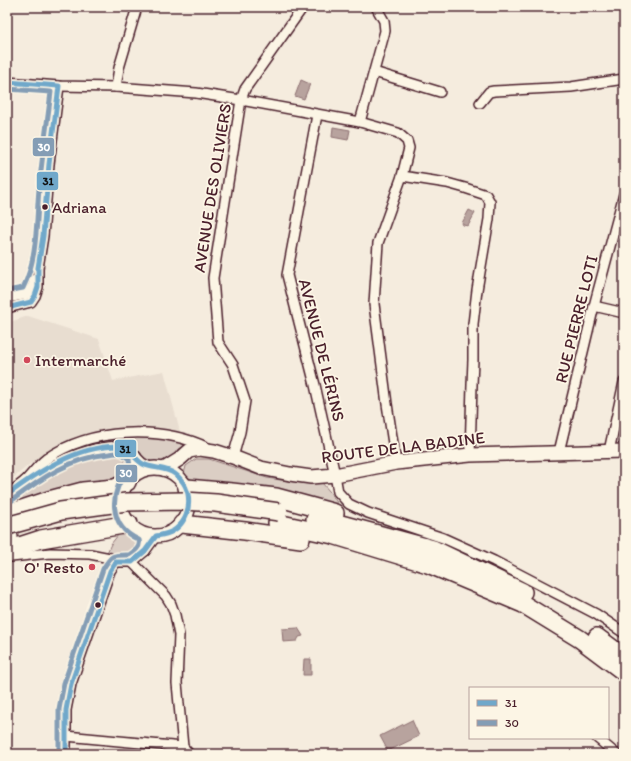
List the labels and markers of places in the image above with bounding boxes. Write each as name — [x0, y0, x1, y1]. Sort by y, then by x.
place label: Adriana — [52, 198, 107, 217]
marker: Adriana — [40, 202, 50, 212]
place label: Intermarché — [35, 350, 126, 370]
marker: Intermarché — [22, 355, 32, 365]
place label: O' Resto — [24, 557, 84, 577]
marker: O' Resto — [87, 562, 97, 572]
unlabelled marker — [93, 600, 103, 610]

